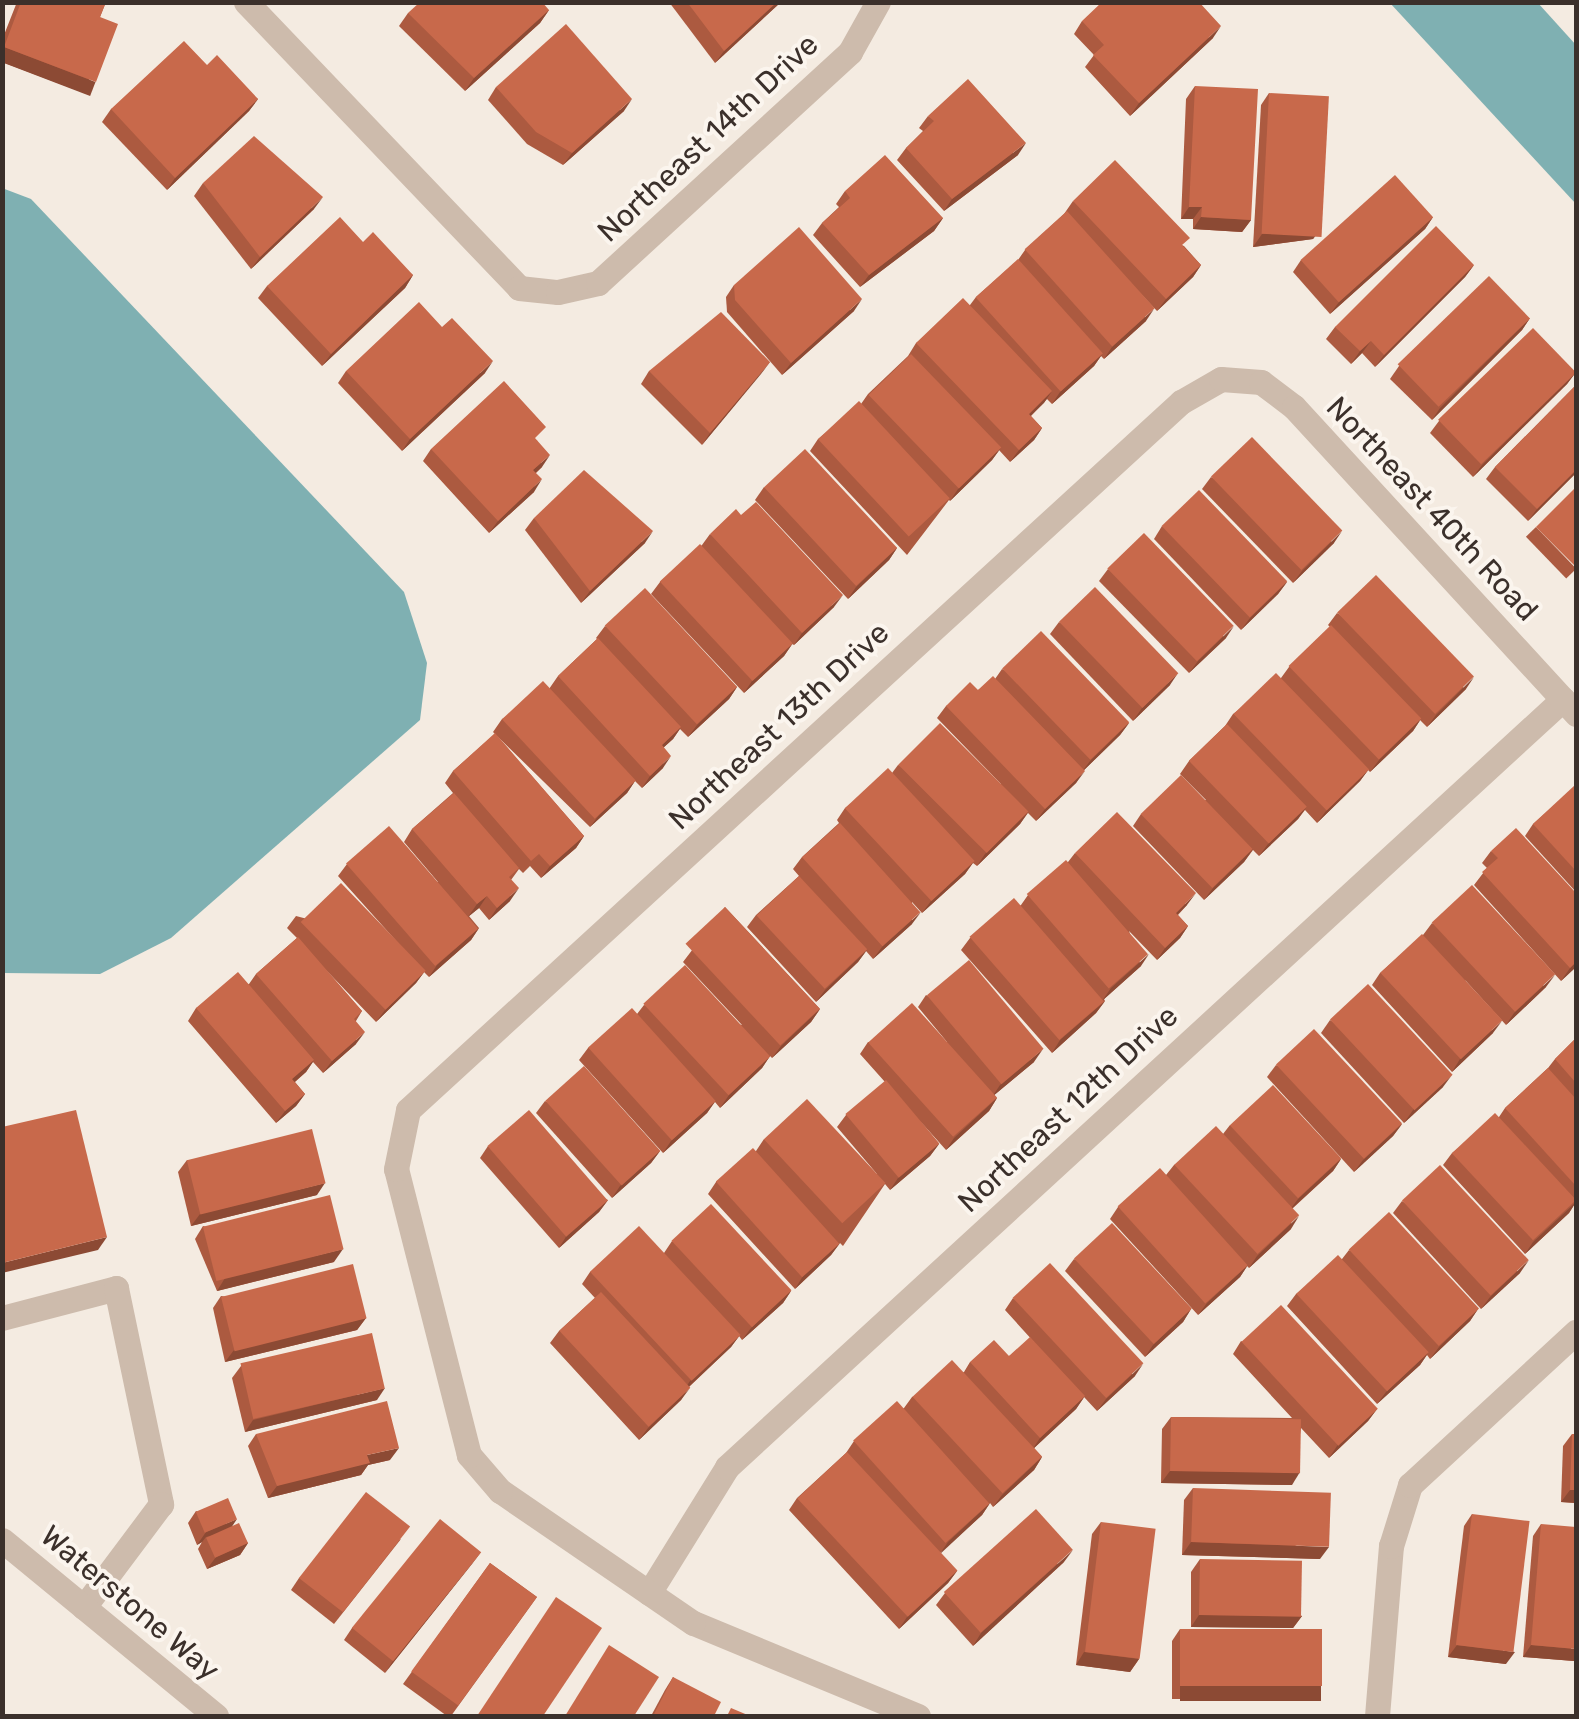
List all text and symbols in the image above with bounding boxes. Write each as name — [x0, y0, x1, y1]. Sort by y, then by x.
street label: Northeast 14th Drive — [590, 27, 826, 249]
street label: Northeast 40th Road — [1319, 389, 1545, 629]
street label: Northeast 13th Drive — [662, 615, 896, 837]
street label: Northeast 12th Drive — [951, 998, 1185, 1220]
street label: Waterstone Way — [33, 1518, 227, 1688]

